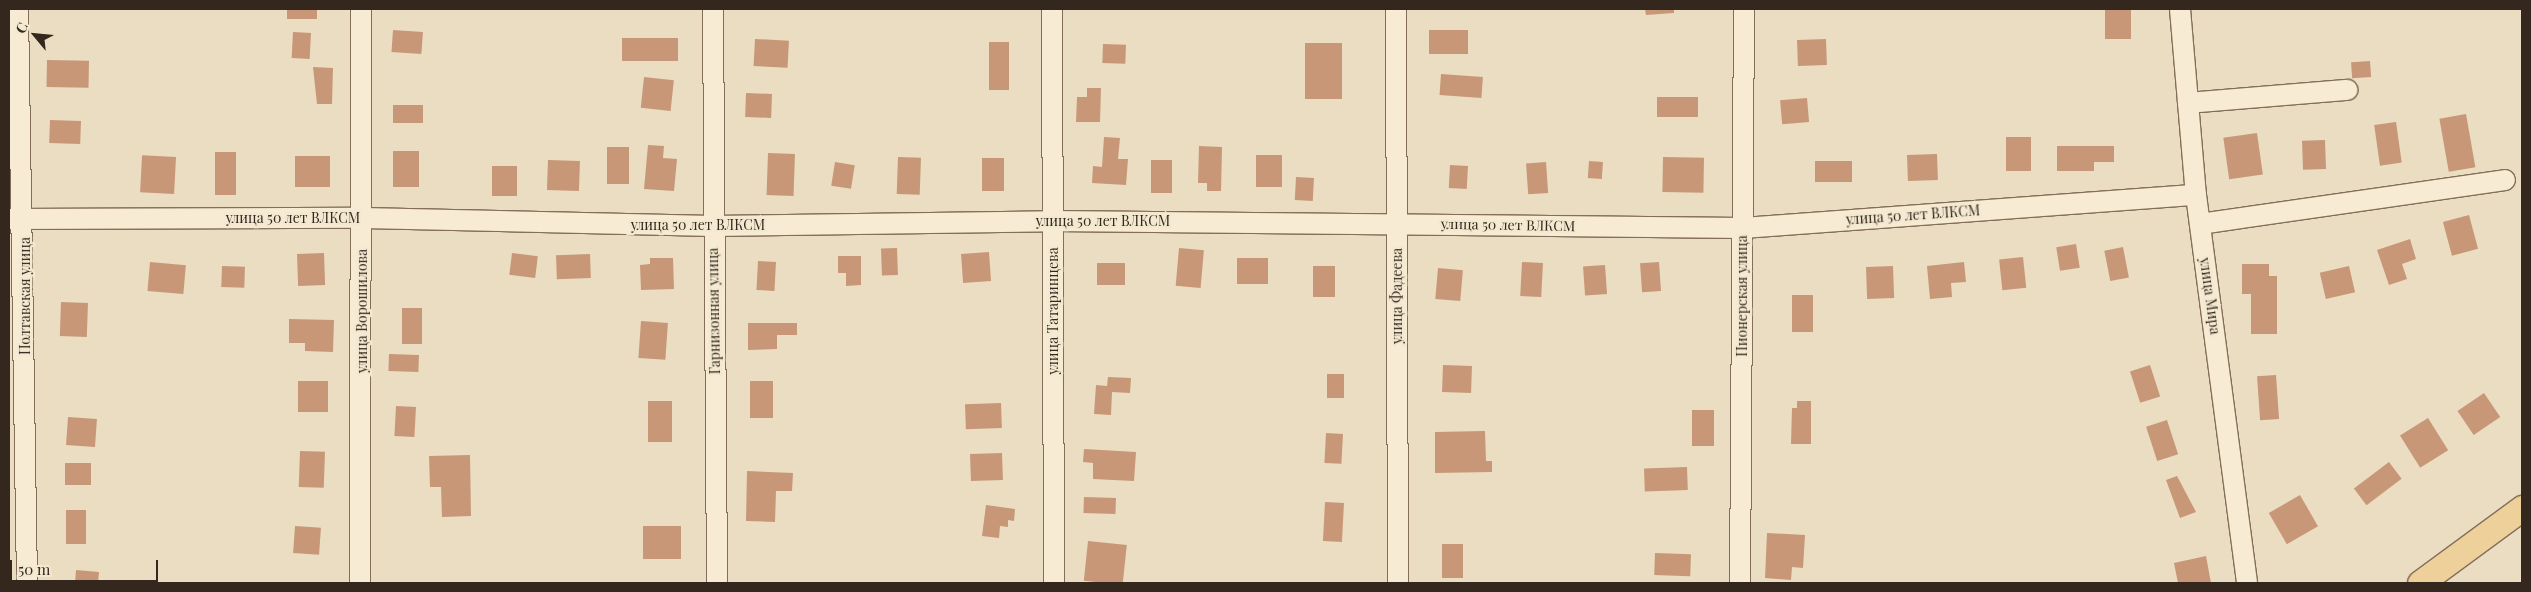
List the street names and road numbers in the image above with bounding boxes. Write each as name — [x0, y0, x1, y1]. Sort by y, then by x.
street label: улица 50 лет ВЛКСМ — [1845, 202, 1981, 228]
street label: улица 50 лет ВЛКСМ — [226, 210, 360, 226]
street label: улица 50 лет ВЛКСМ — [1036, 213, 1170, 229]
street label: улица 50 лет ВЛКСМ — [1441, 215, 1575, 235]
street label: улица 50 лет ВЛКСМ — [631, 217, 765, 233]
street label: Пионерская улица — [1734, 235, 1750, 357]
street label: Полтавская улица — [17, 237, 33, 355]
street label: улица Татаринцева — [1045, 247, 1061, 375]
street label: Гарнизонная улица — [704, 248, 724, 374]
street label: улица Фадеева — [1389, 248, 1405, 344]
street label: улица Ворошилова — [354, 249, 370, 373]
street label: улица Мира — [2196, 257, 2224, 335]

